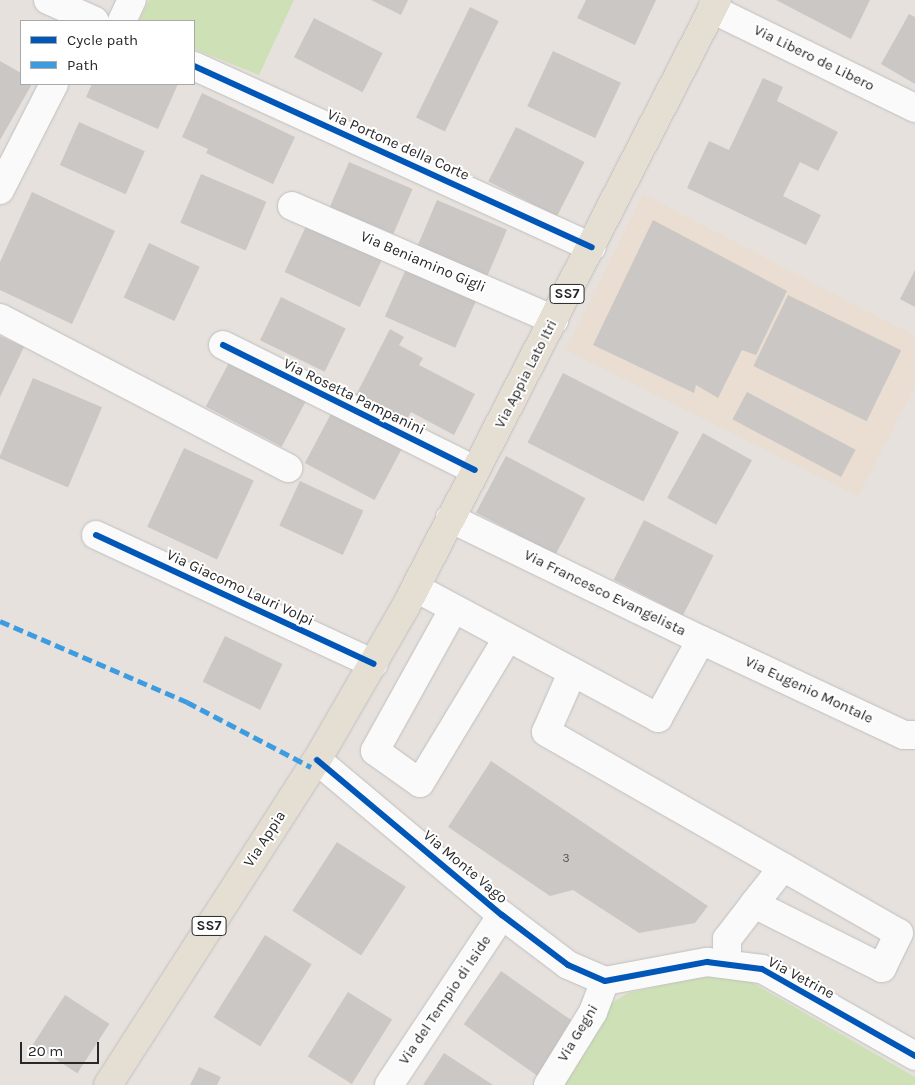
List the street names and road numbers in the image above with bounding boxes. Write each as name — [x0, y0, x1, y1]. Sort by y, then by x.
street label: Via Libero de Libero — [751, 21, 877, 95]
street label: Via Portone della Corte — [324, 106, 472, 184]
street label: Via Beniamino Gigli — [358, 228, 488, 296]
road number: SS7 — [550, 282, 584, 306]
street label: Via Appia Lato Itri — [491, 317, 561, 431]
street label: Via Rosetta Pampanini — [280, 355, 428, 439]
street label: Via Giacomo Lauri Volpi — [164, 546, 316, 630]
street label: Via Francesco Evangelista — [521, 546, 689, 640]
street label: Via Eugenio Montale — [742, 652, 876, 728]
street label: Via Appia — [240, 807, 290, 871]
street label: Via Monte Vago — [419, 827, 511, 907]
road number: SS7 — [192, 914, 226, 938]
street label: Via del Tempio di Iside — [395, 932, 495, 1068]
street label: Via Vetrine — [765, 953, 837, 1003]
street label: Via Gegni — [554, 1001, 602, 1065]

